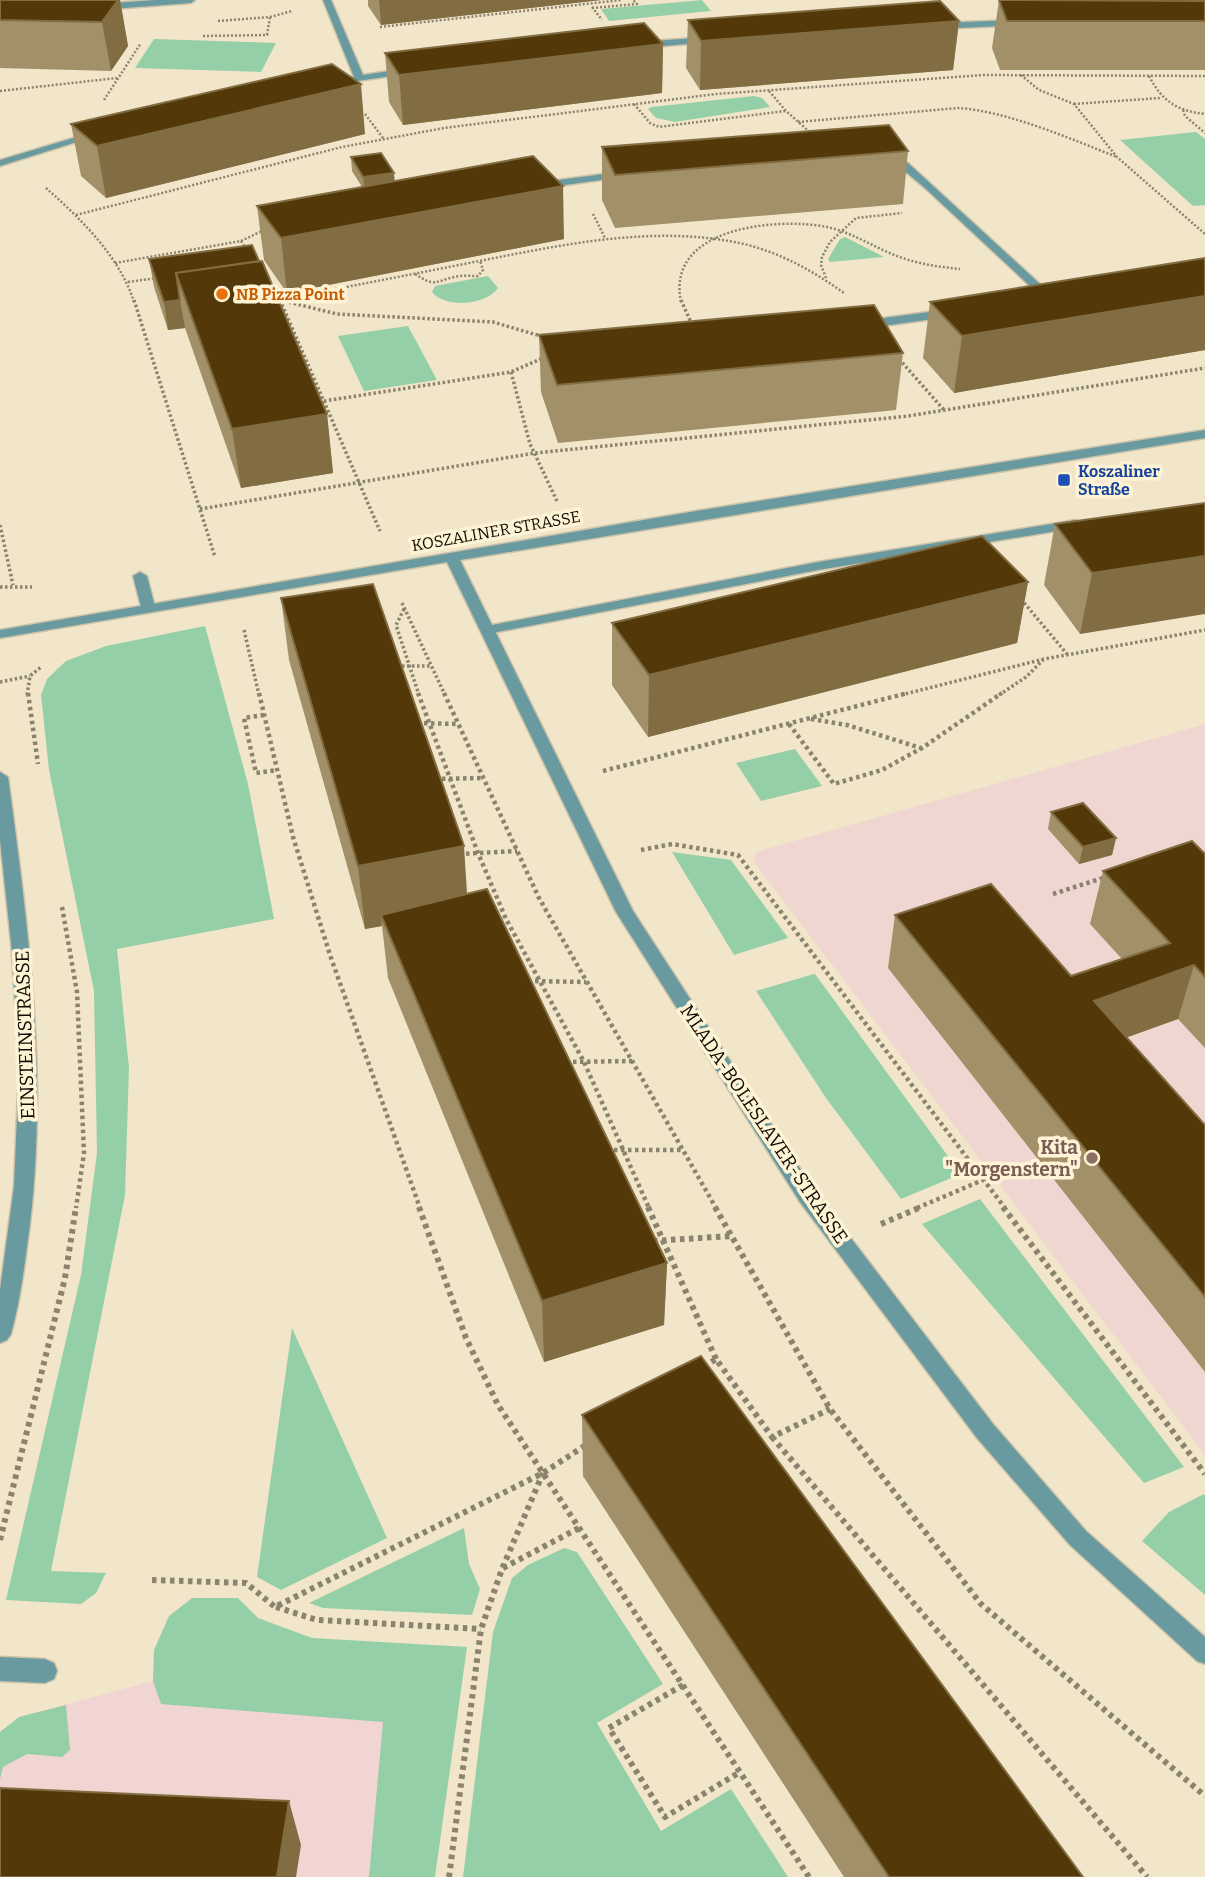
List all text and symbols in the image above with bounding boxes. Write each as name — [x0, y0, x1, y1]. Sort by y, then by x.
place label: NB Pizza Point — [236, 285, 346, 304]
marker: NB Pizza Point — [214, 286, 230, 302]
place label: Koszaliner Straße — [1078, 462, 1160, 499]
marker: Koszaliner Straße — [1056, 472, 1072, 488]
street label: KOSZALINER STRASSE — [410, 507, 582, 555]
street label: EINSTEINSTRASSE — [11, 950, 39, 1120]
street label: MLADA-BOLESLAVER-STRASSE — [675, 1000, 853, 1248]
place label: Kita "Morgenstern" — [945, 1136, 1078, 1181]
marker: Kita "Morgenstern" — [1084, 1150, 1100, 1166]

